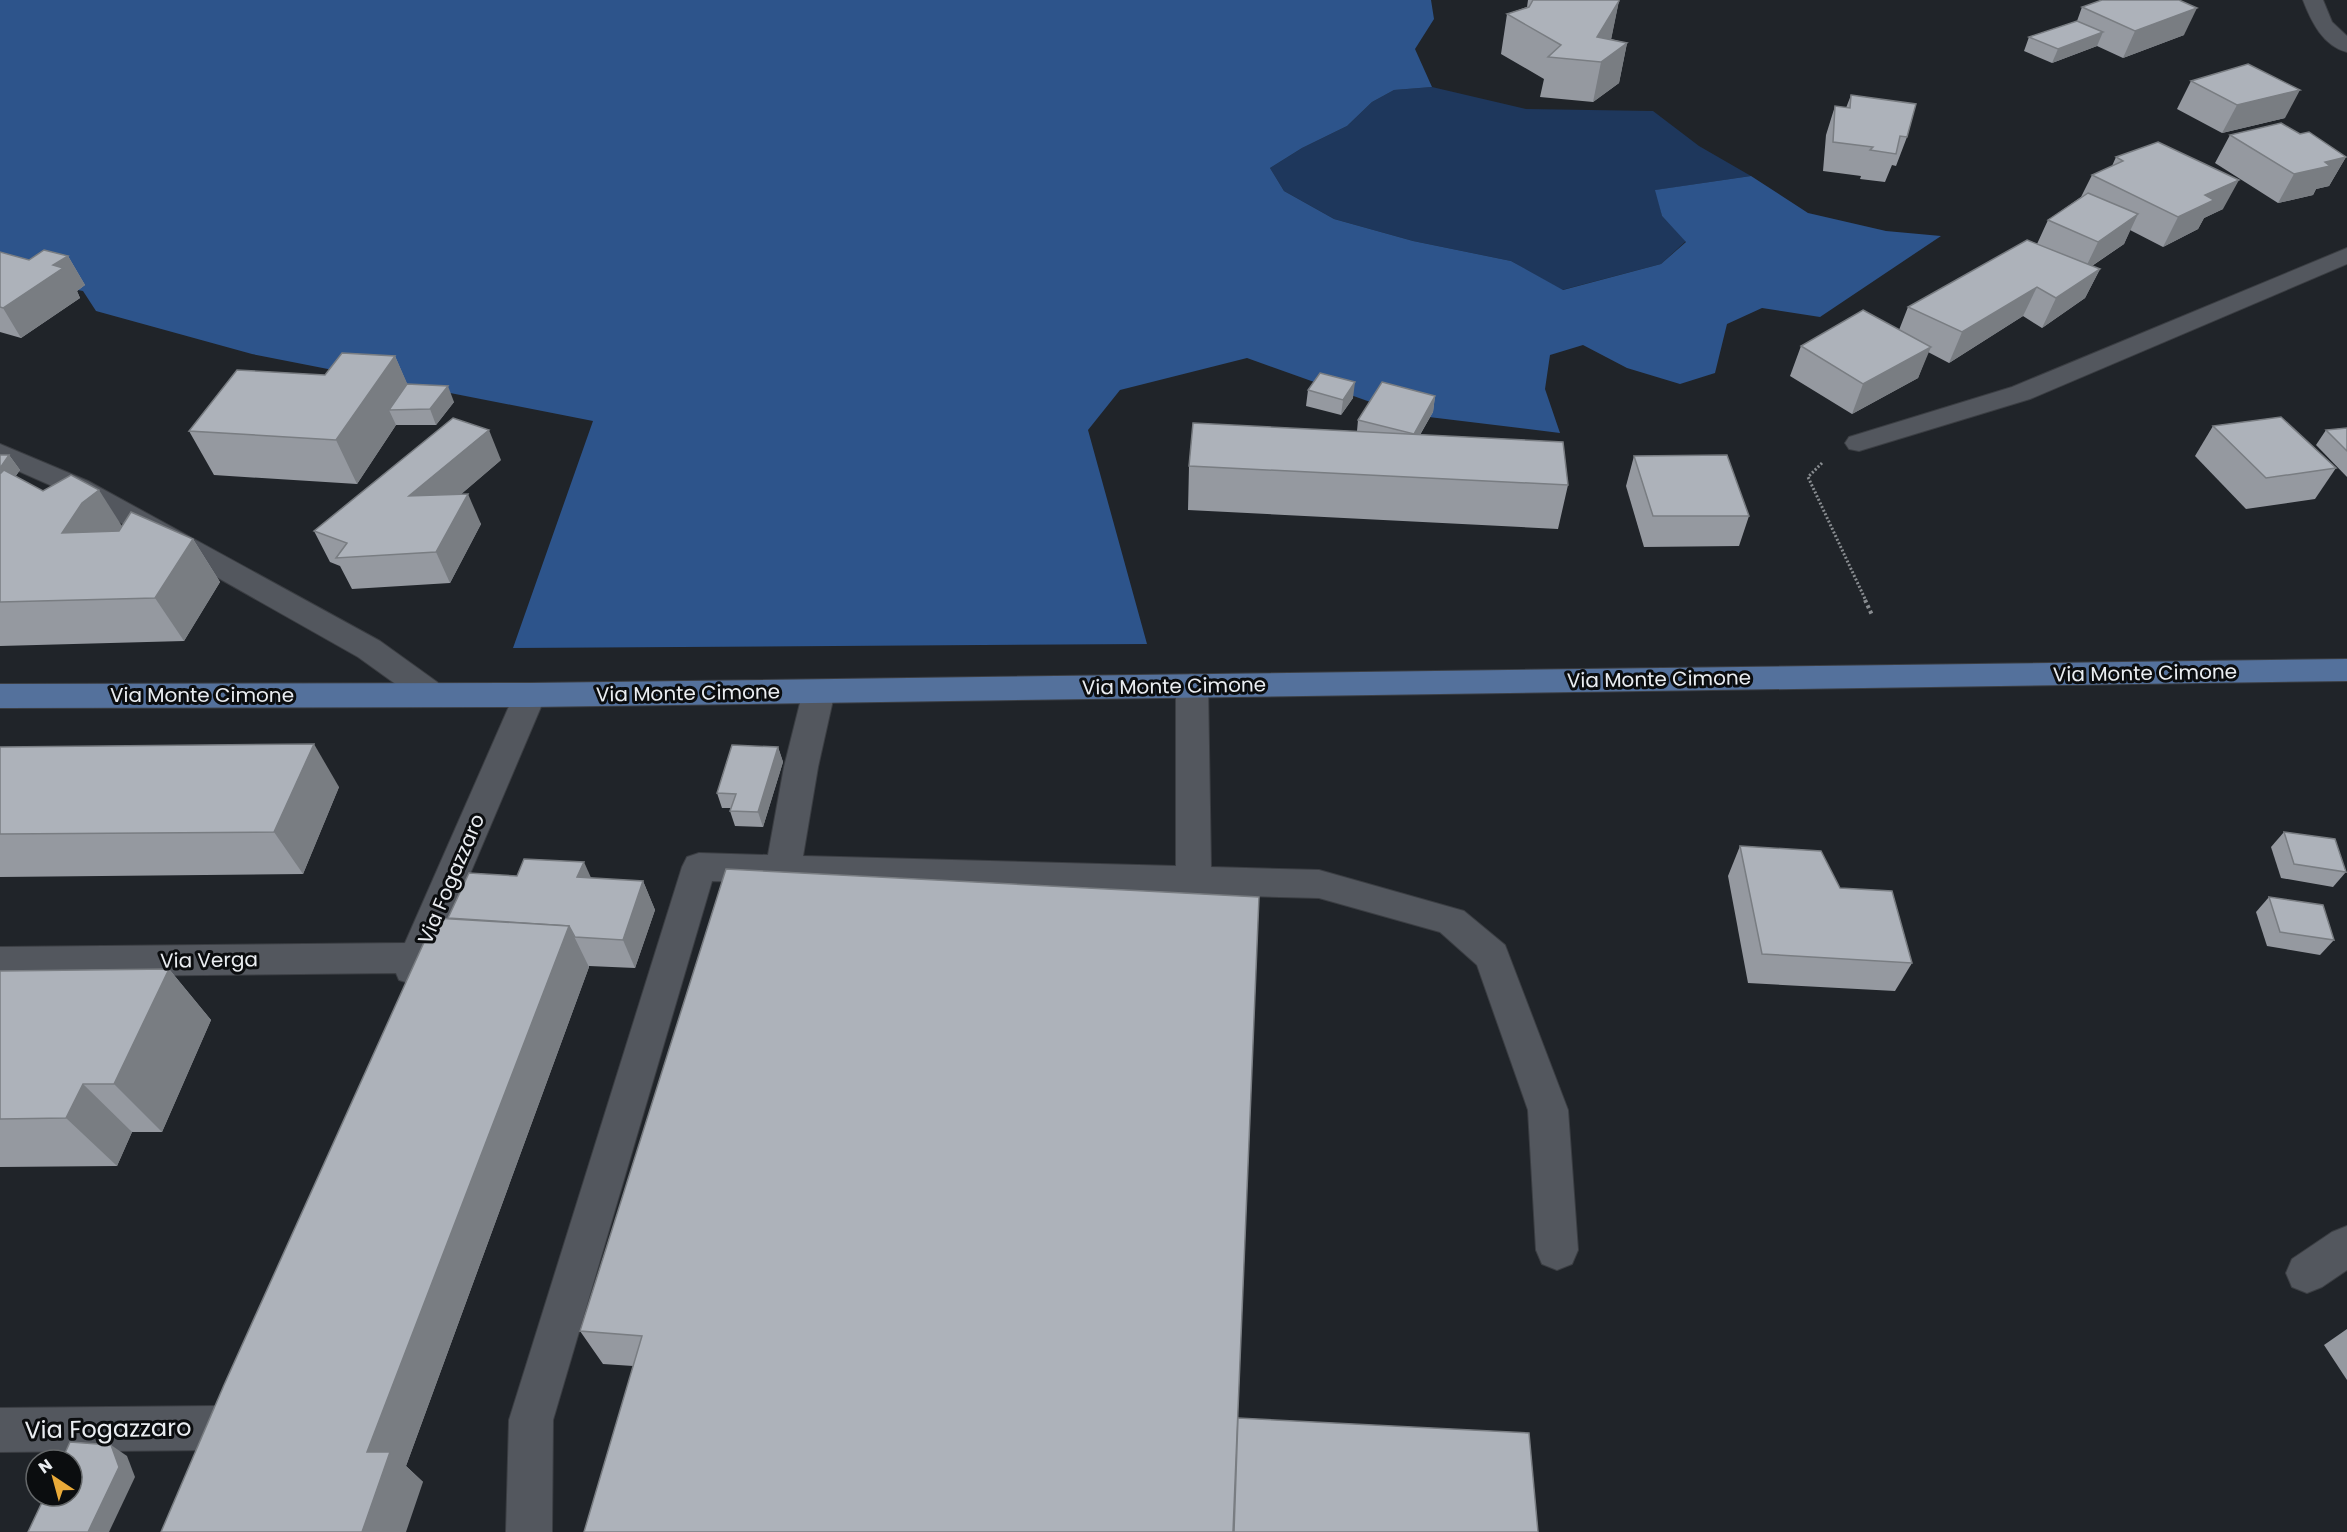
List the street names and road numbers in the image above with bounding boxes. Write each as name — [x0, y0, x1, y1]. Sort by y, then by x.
street label: Via Monte Cimone — [2053, 657, 2237, 689]
street label: Via Monte Cimone — [1567, 663, 1751, 695]
street label: Via Monte Cimone — [1082, 670, 1266, 702]
street label: Via Monte Cimone — [596, 677, 780, 709]
street label: Via Monte Cimone — [110, 681, 294, 709]
street label: Via Fogazzaro — [411, 809, 491, 949]
street label: Via Verga — [160, 945, 258, 975]
street label: Via Fogazzaro — [24, 1411, 192, 1446]

